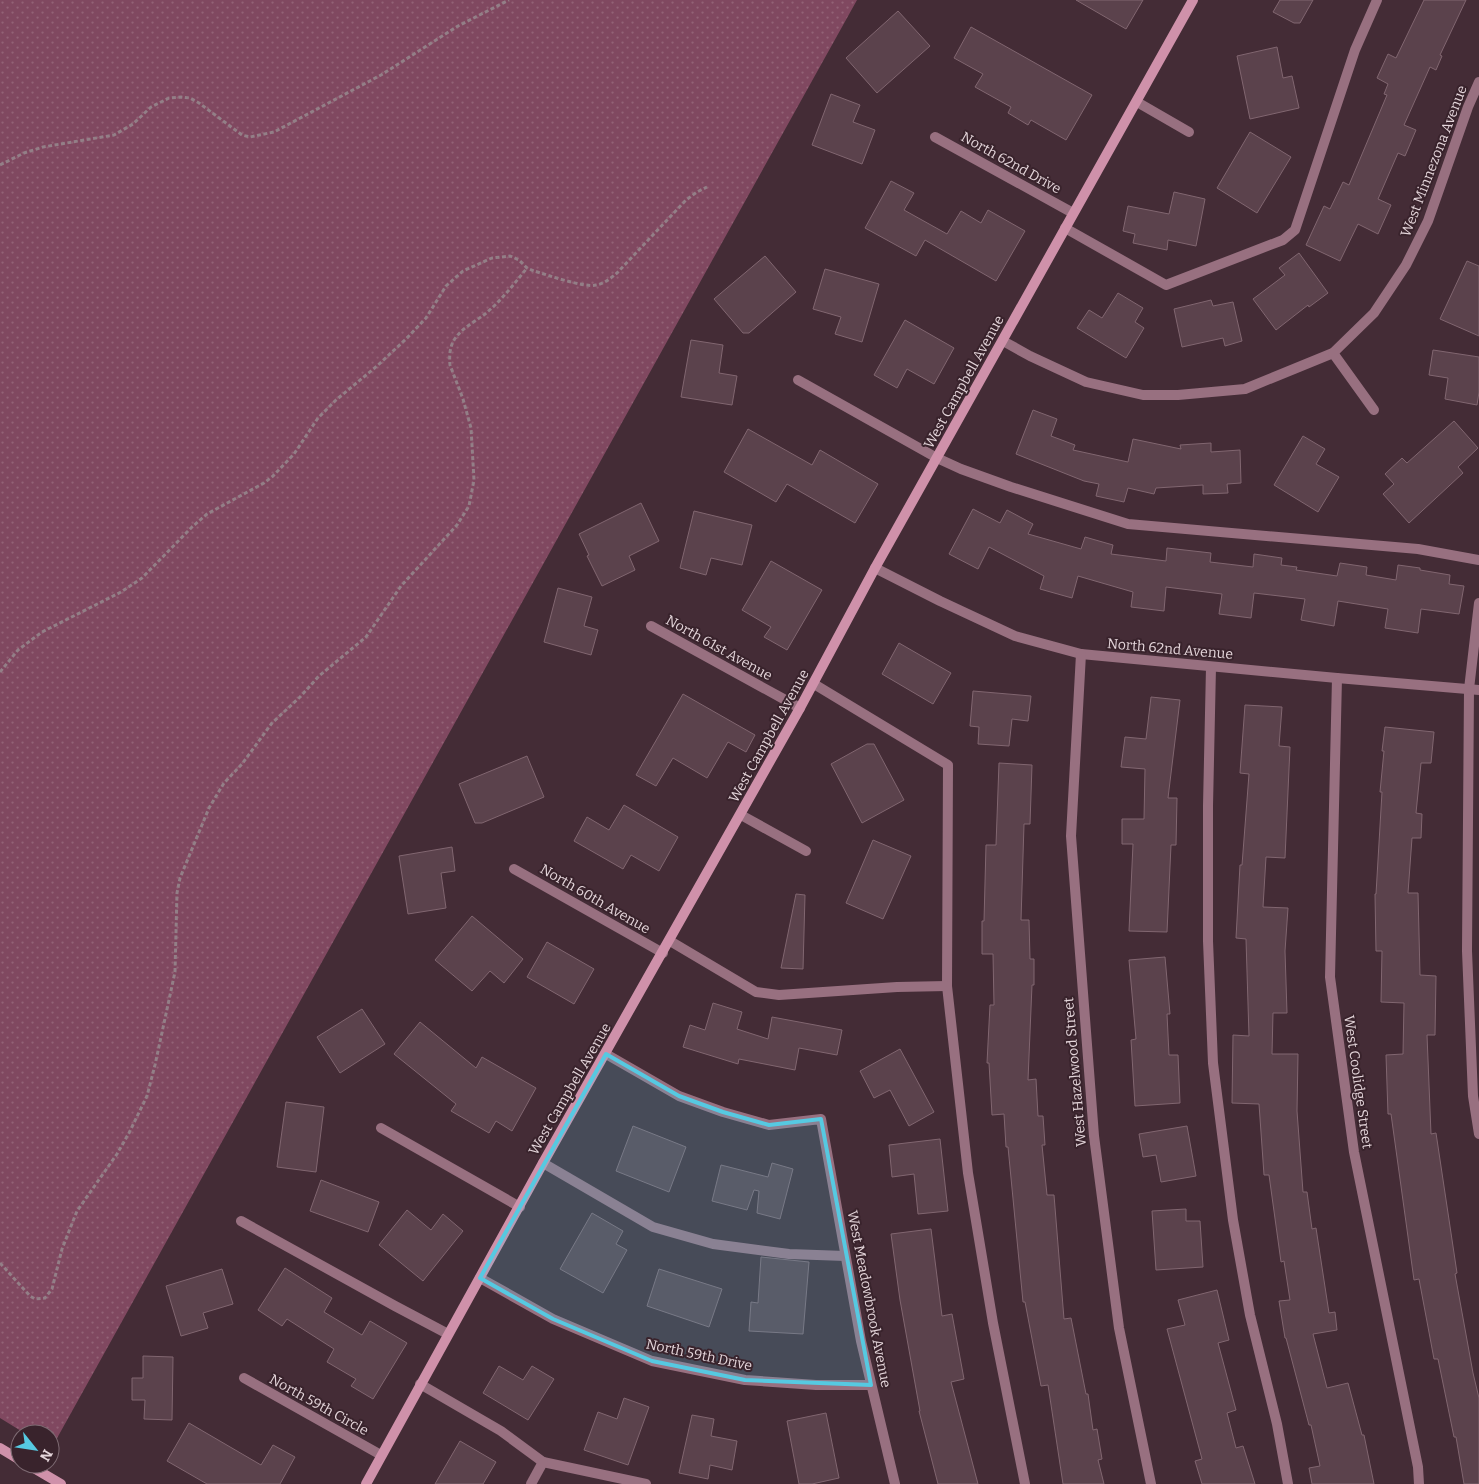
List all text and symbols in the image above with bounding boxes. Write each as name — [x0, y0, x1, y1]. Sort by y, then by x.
street label: West Minnezona Avenue — [1397, 83, 1471, 239]
street label: North 62nd Drive — [958, 128, 1064, 198]
street label: West Campbell Avenue — [920, 313, 1008, 451]
street label: North 61st Avenue — [663, 612, 775, 684]
street label: North 62nd Avenue — [1106, 635, 1234, 663]
street label: West Campbell Avenue — [725, 667, 813, 805]
street label: North 60th Avenue — [537, 861, 653, 937]
street label: West Hazelwood Street — [1060, 997, 1090, 1147]
street label: West Coolidge Street — [1340, 1014, 1376, 1150]
street label: West Campbell Avenue — [525, 1020, 615, 1158]
street label: West Meadowbrook Avenue — [843, 1209, 895, 1389]
street label: North 59th Drive — [644, 1335, 754, 1375]
street label: North 59th Circle — [266, 1371, 372, 1439]
north arrow — [10, 1424, 60, 1474]
text: N — [36, 1446, 56, 1464]

